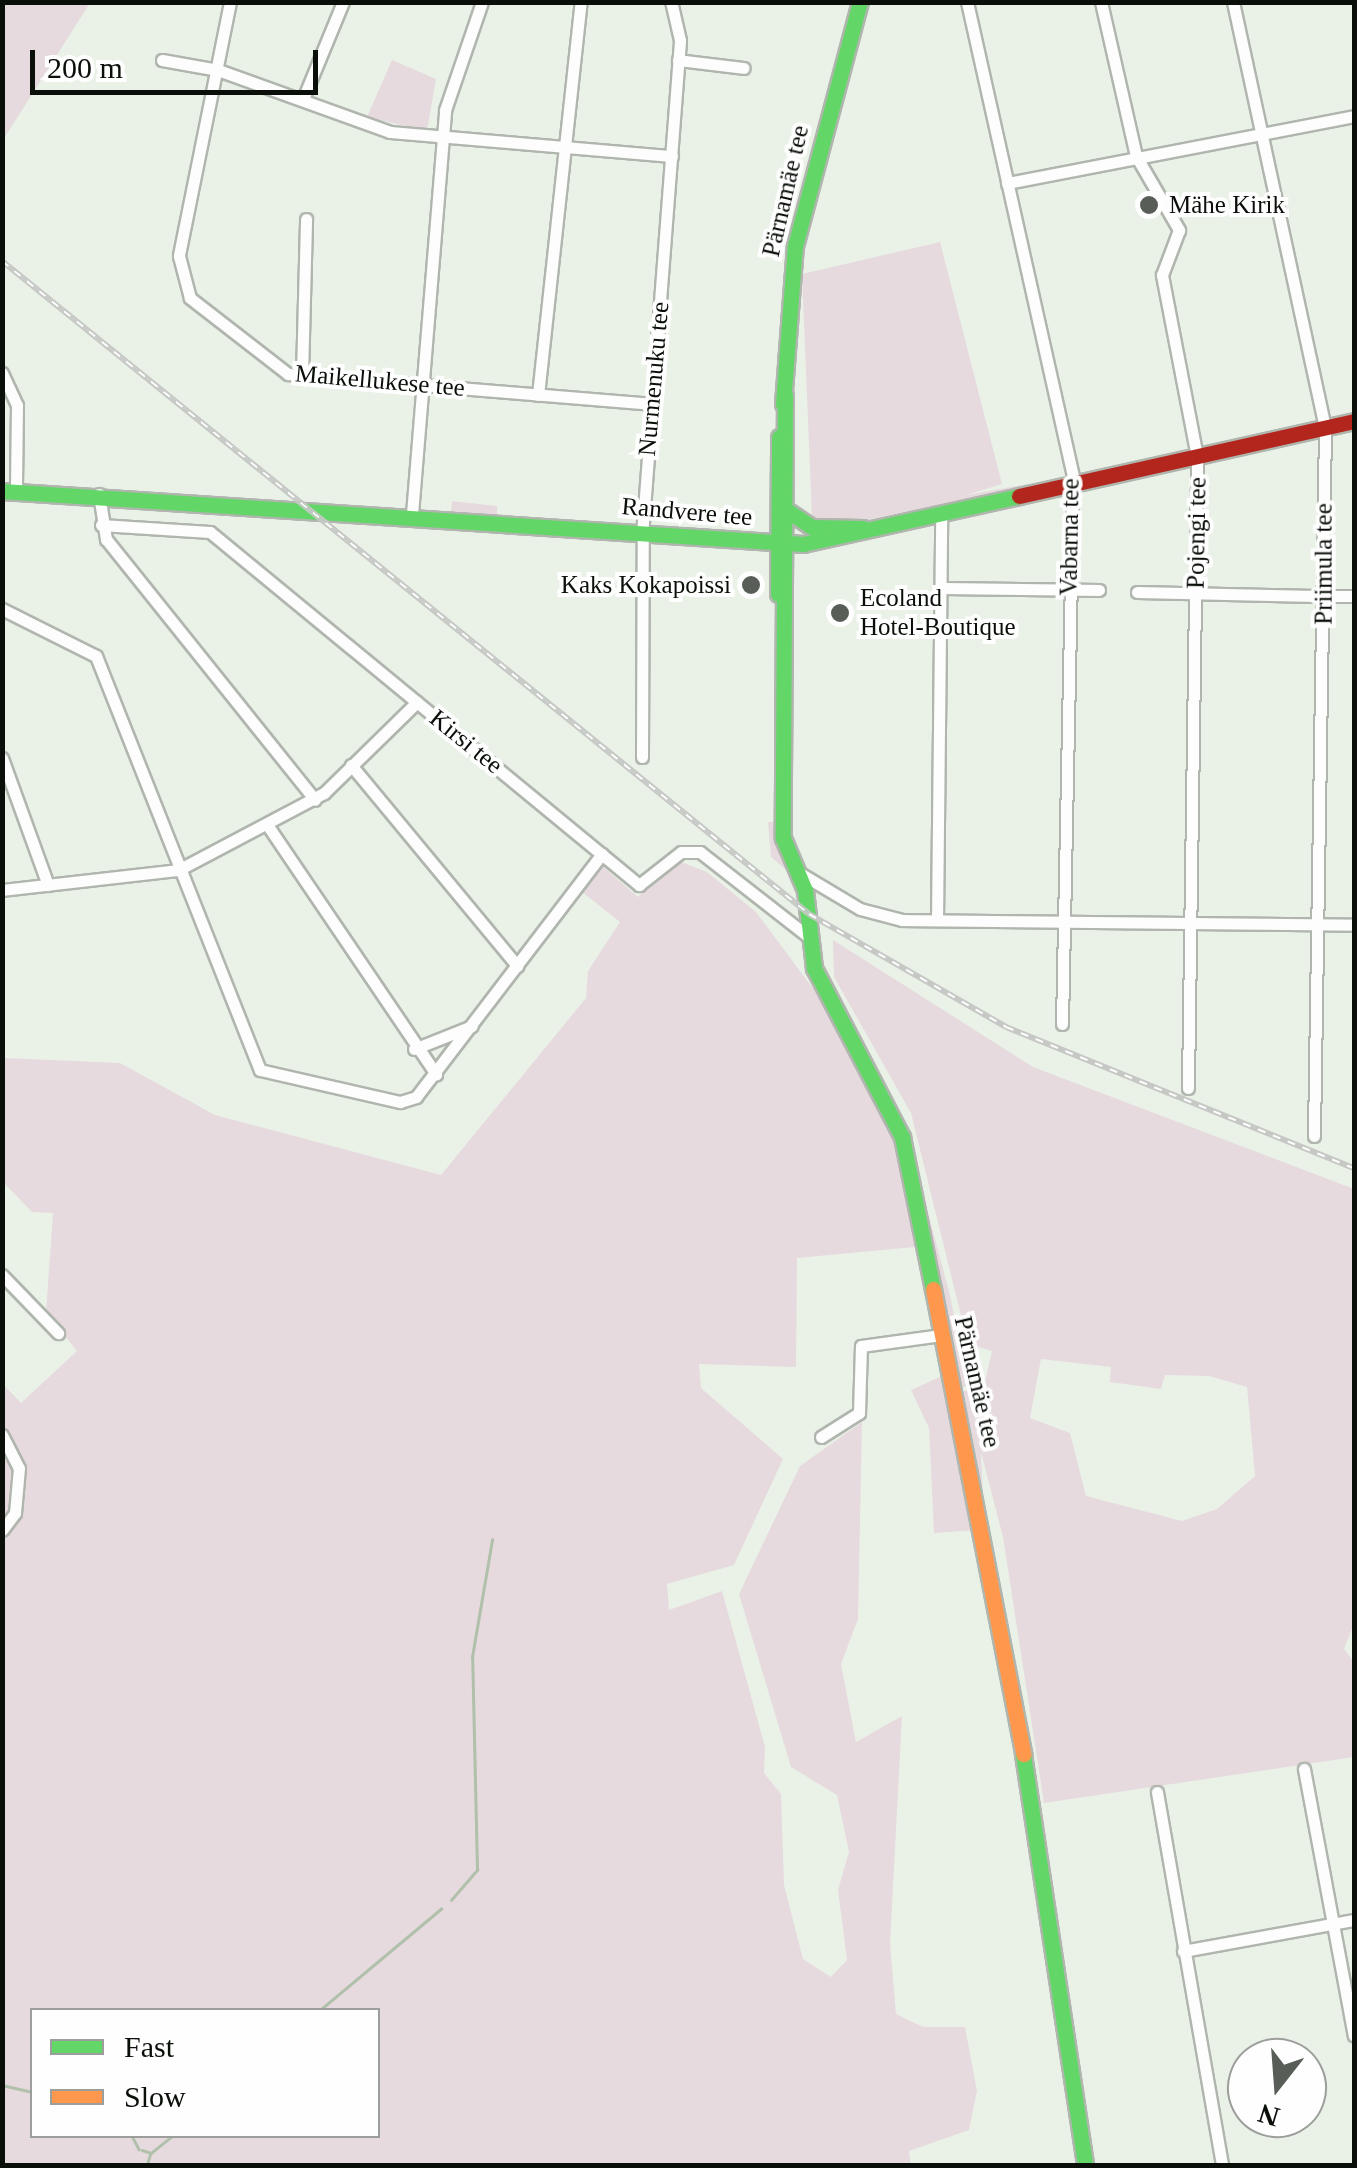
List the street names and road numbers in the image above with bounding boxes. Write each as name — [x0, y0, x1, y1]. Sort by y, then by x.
street label: Pärnamäe tee — [756, 122, 816, 260]
street label: Nurmenuku tee — [632, 301, 676, 457]
street label: Maikellukese tee — [294, 359, 466, 403]
street label: Pojengi tee — [1181, 477, 1213, 589]
street label: Vabarna tee — [1054, 478, 1086, 596]
street label: Randvere tee — [620, 491, 754, 533]
street label: Priimula tee — [1309, 503, 1339, 625]
street label: Kirsi tee — [423, 703, 509, 781]
street label: Pärnamäe tee — [947, 1313, 1007, 1451]

